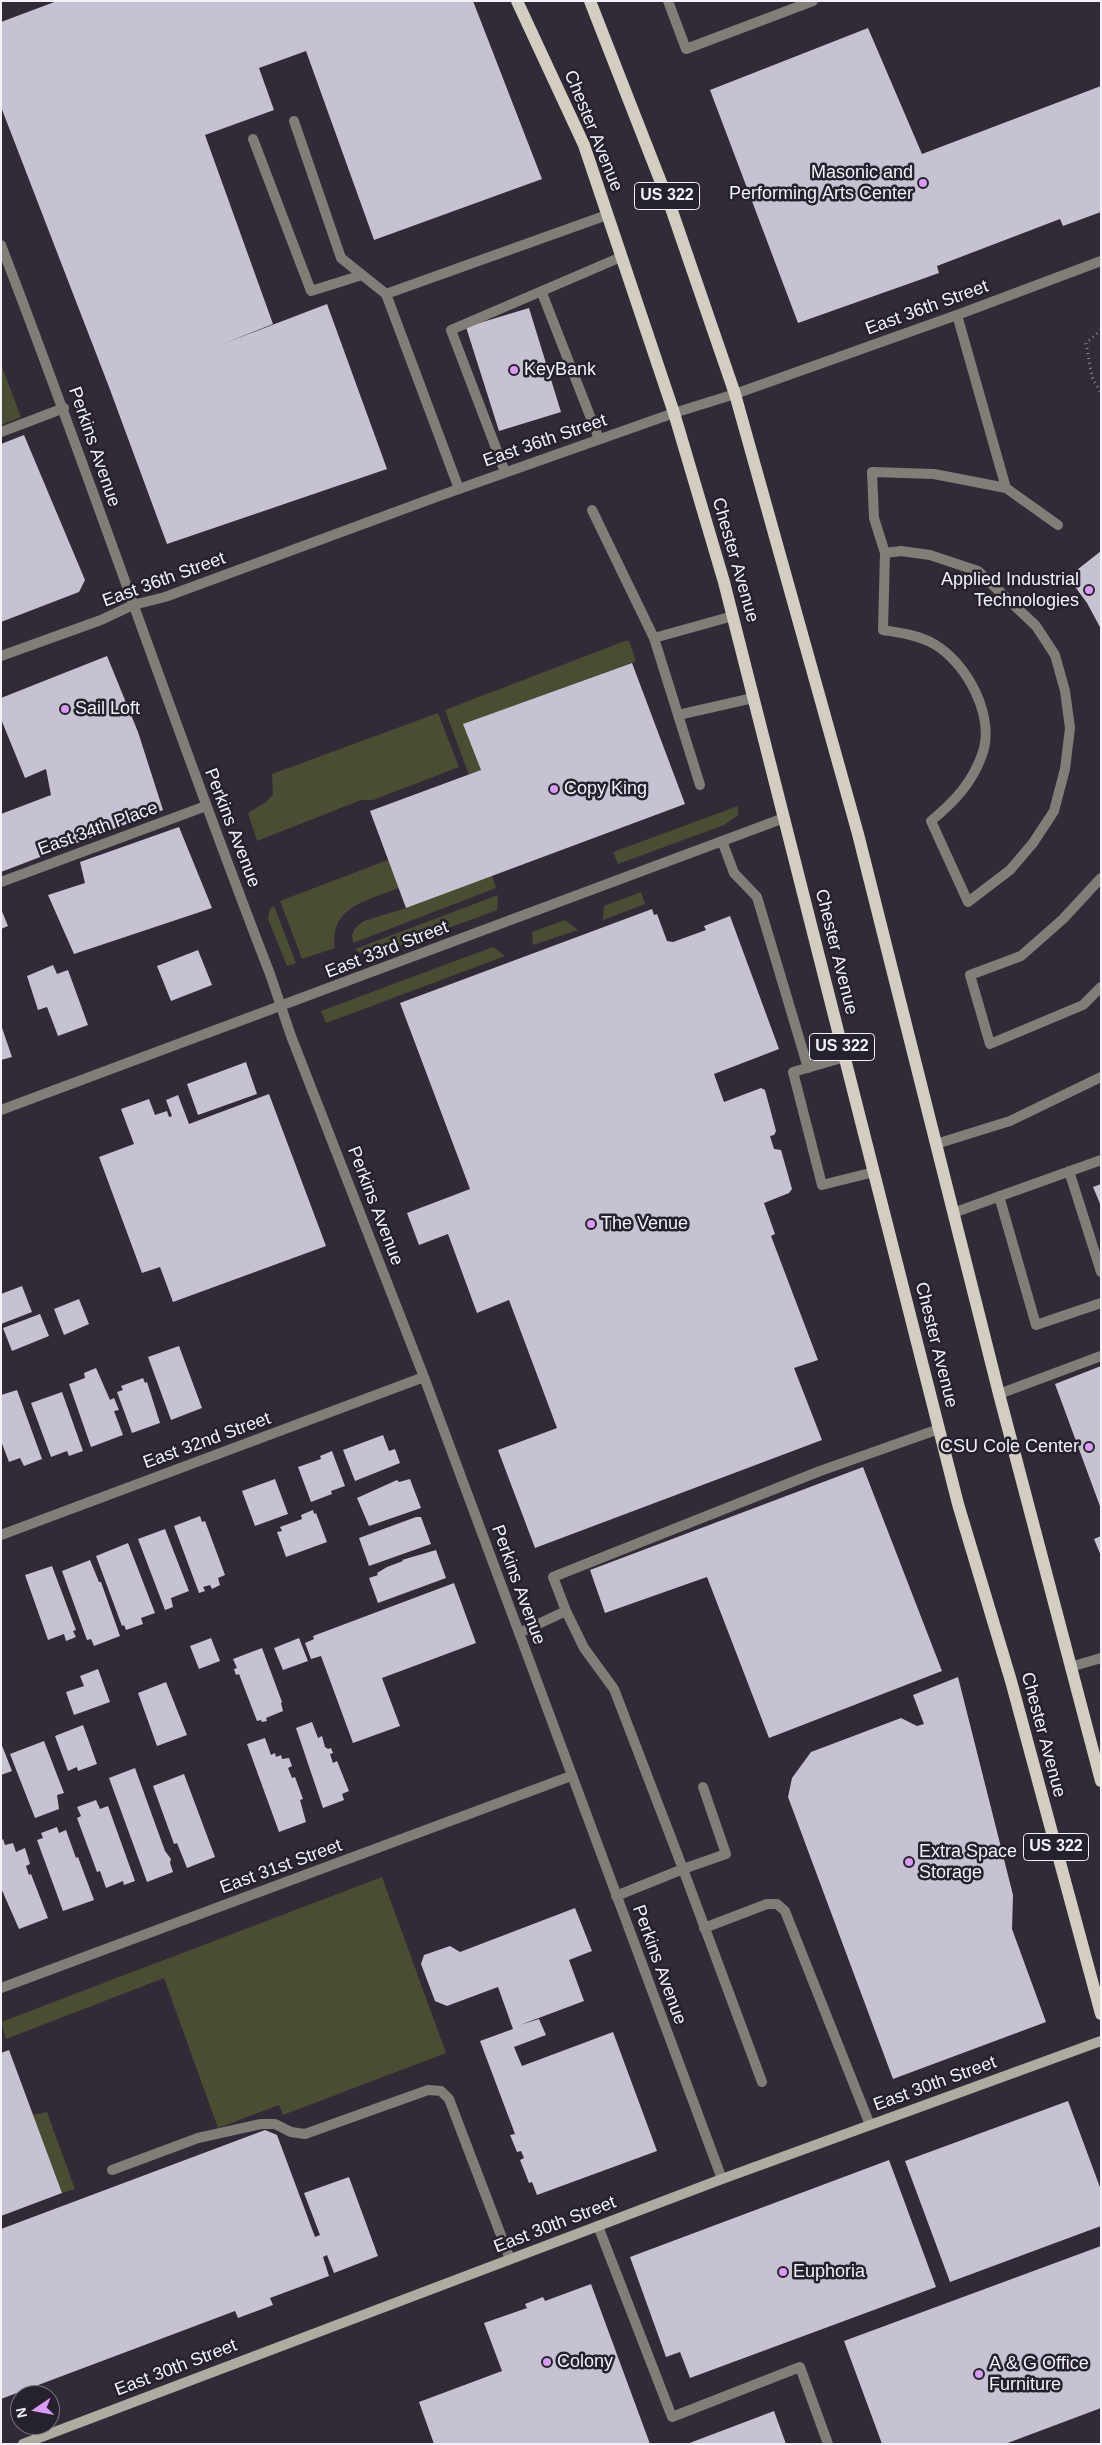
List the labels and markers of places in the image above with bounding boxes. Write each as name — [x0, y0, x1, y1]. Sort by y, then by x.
place label: Masonic and Performing Arts Center — [729, 162, 913, 204]
marker: Masonic and Performing Arts Center — [917, 177, 929, 189]
place label: KeyBank — [524, 359, 596, 381]
marker: KeyBank — [508, 364, 520, 376]
place label: Applied Industrial Technologies — [941, 569, 1079, 612]
marker: Applied Industrial Technologies — [1083, 584, 1095, 596]
place label: Sail Loft — [75, 698, 140, 720]
marker: Sail Loft — [59, 703, 71, 715]
place label: Copy King — [564, 778, 647, 800]
marker: Copy King — [548, 783, 560, 795]
place label: The Venue — [601, 1213, 688, 1235]
marker: The Venue — [585, 1218, 597, 1230]
place label: CSU Cole Center — [940, 1436, 1079, 1458]
marker: CSU Cole Center — [1083, 1441, 1095, 1453]
place label: Extra Space Storage — [919, 1841, 1017, 1884]
marker: Extra Space Storage — [903, 1856, 915, 1868]
place label: Euphoria — [793, 2261, 865, 2283]
marker: Euphoria — [777, 2266, 789, 2278]
place label: Colony — [557, 2351, 613, 2373]
place label: A & G Office Furniture — [989, 2353, 1089, 2396]
marker: Colony — [541, 2356, 553, 2368]
marker: A & G Office Furniture — [973, 2368, 985, 2380]

